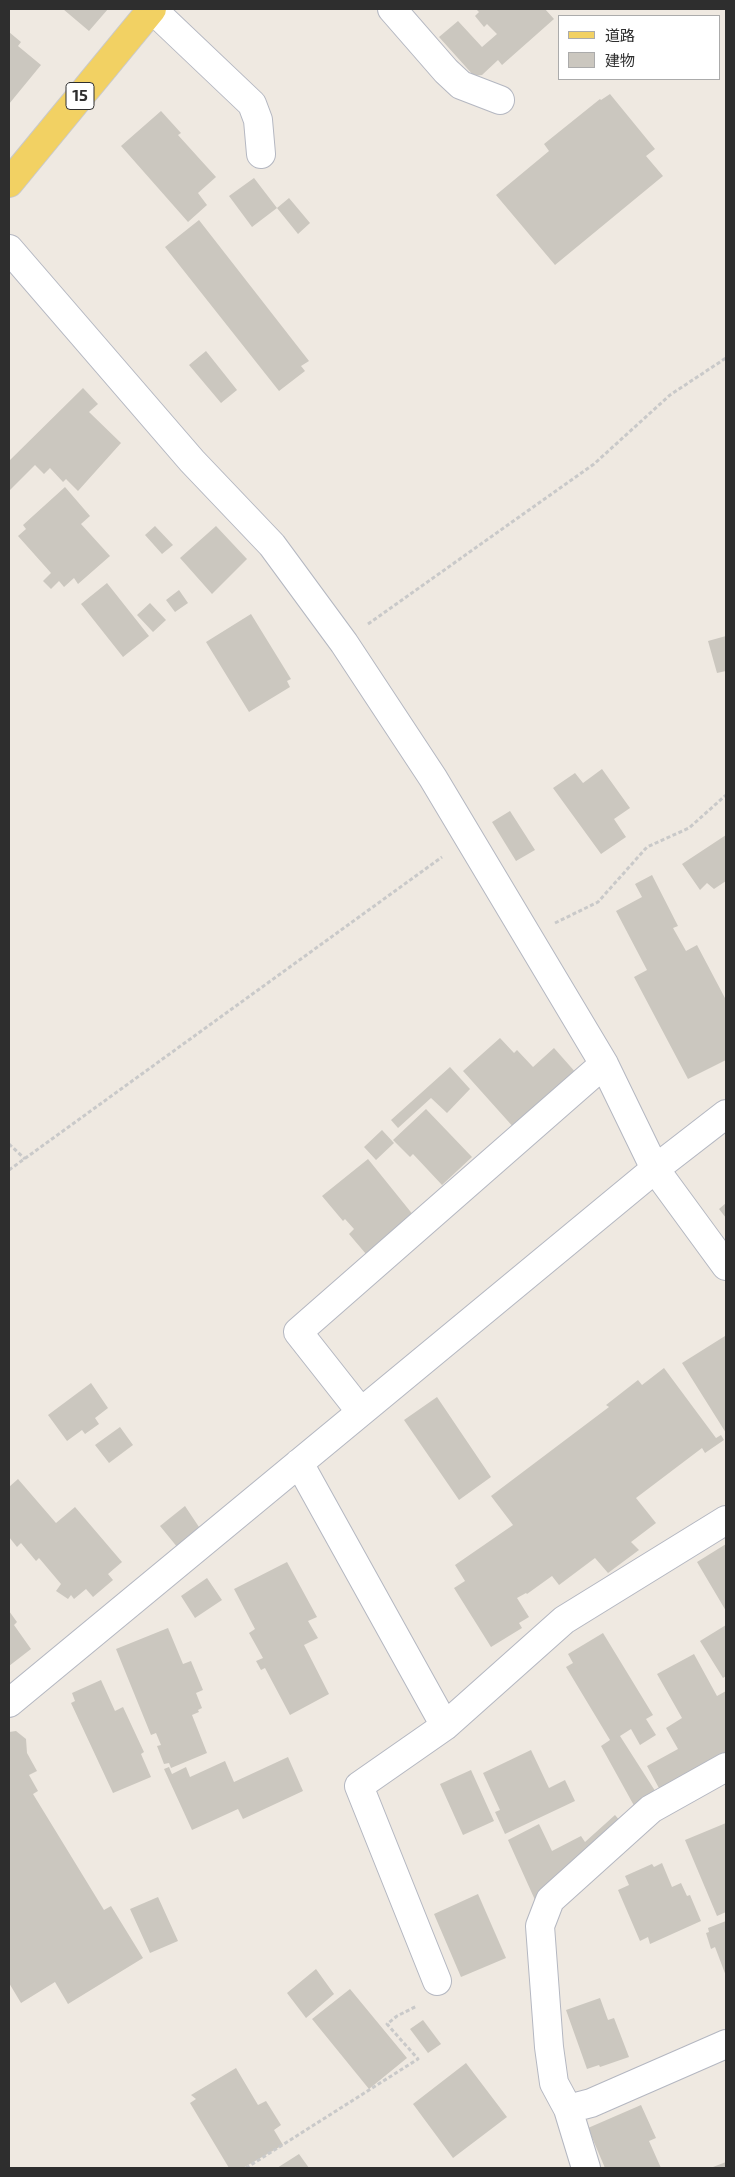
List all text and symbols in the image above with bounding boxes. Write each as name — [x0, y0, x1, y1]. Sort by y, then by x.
legend — [558, 15, 720, 80]
text: 道路 — [605, 26, 635, 44]
text: 建物 — [605, 51, 635, 69]
road number: 15 — [66, 82, 94, 110]

